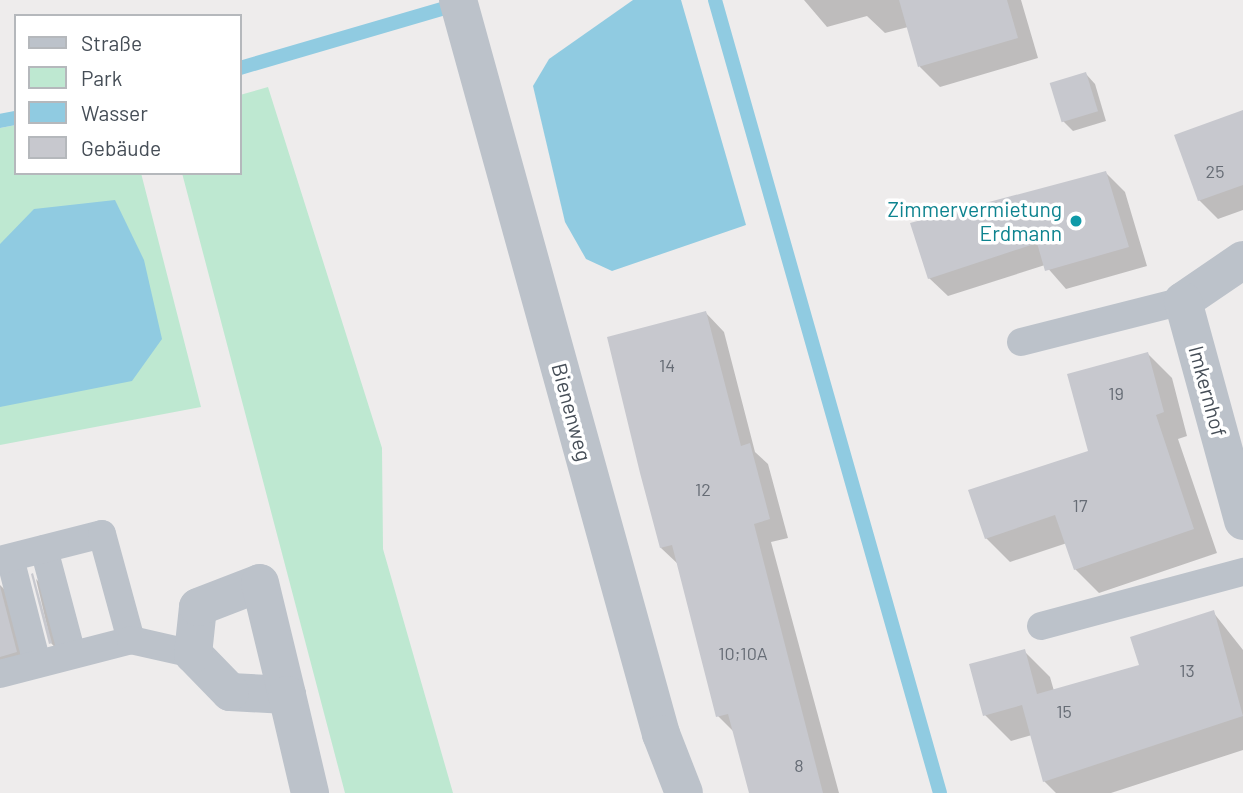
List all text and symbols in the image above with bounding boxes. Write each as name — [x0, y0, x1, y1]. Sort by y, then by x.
legend — [14, 14, 242, 175]
text: Straße — [81, 30, 142, 55]
text: Park — [81, 65, 122, 90]
text: Wasser — [81, 100, 148, 125]
text: Gebäude — [81, 135, 161, 160]
house number: 25 — [1206, 160, 1224, 182]
place label: Zimmervermietung Erdmann — [887, 196, 1062, 246]
marker: Zimmervermietung Erdmann — [1068, 213, 1084, 229]
street label: Imkernhof — [1184, 343, 1232, 439]
house number: 14 — [659, 354, 675, 376]
street label: Bienenweg — [547, 360, 597, 464]
house number: 19 — [1108, 382, 1124, 404]
house number: 12 — [695, 478, 711, 500]
house number: 17 — [1073, 494, 1087, 516]
house number: 10;10A — [718, 642, 768, 664]
house number: 13 — [1179, 659, 1195, 681]
house number: 15 — [1056, 700, 1072, 722]
house number: 8 — [794, 754, 804, 776]

